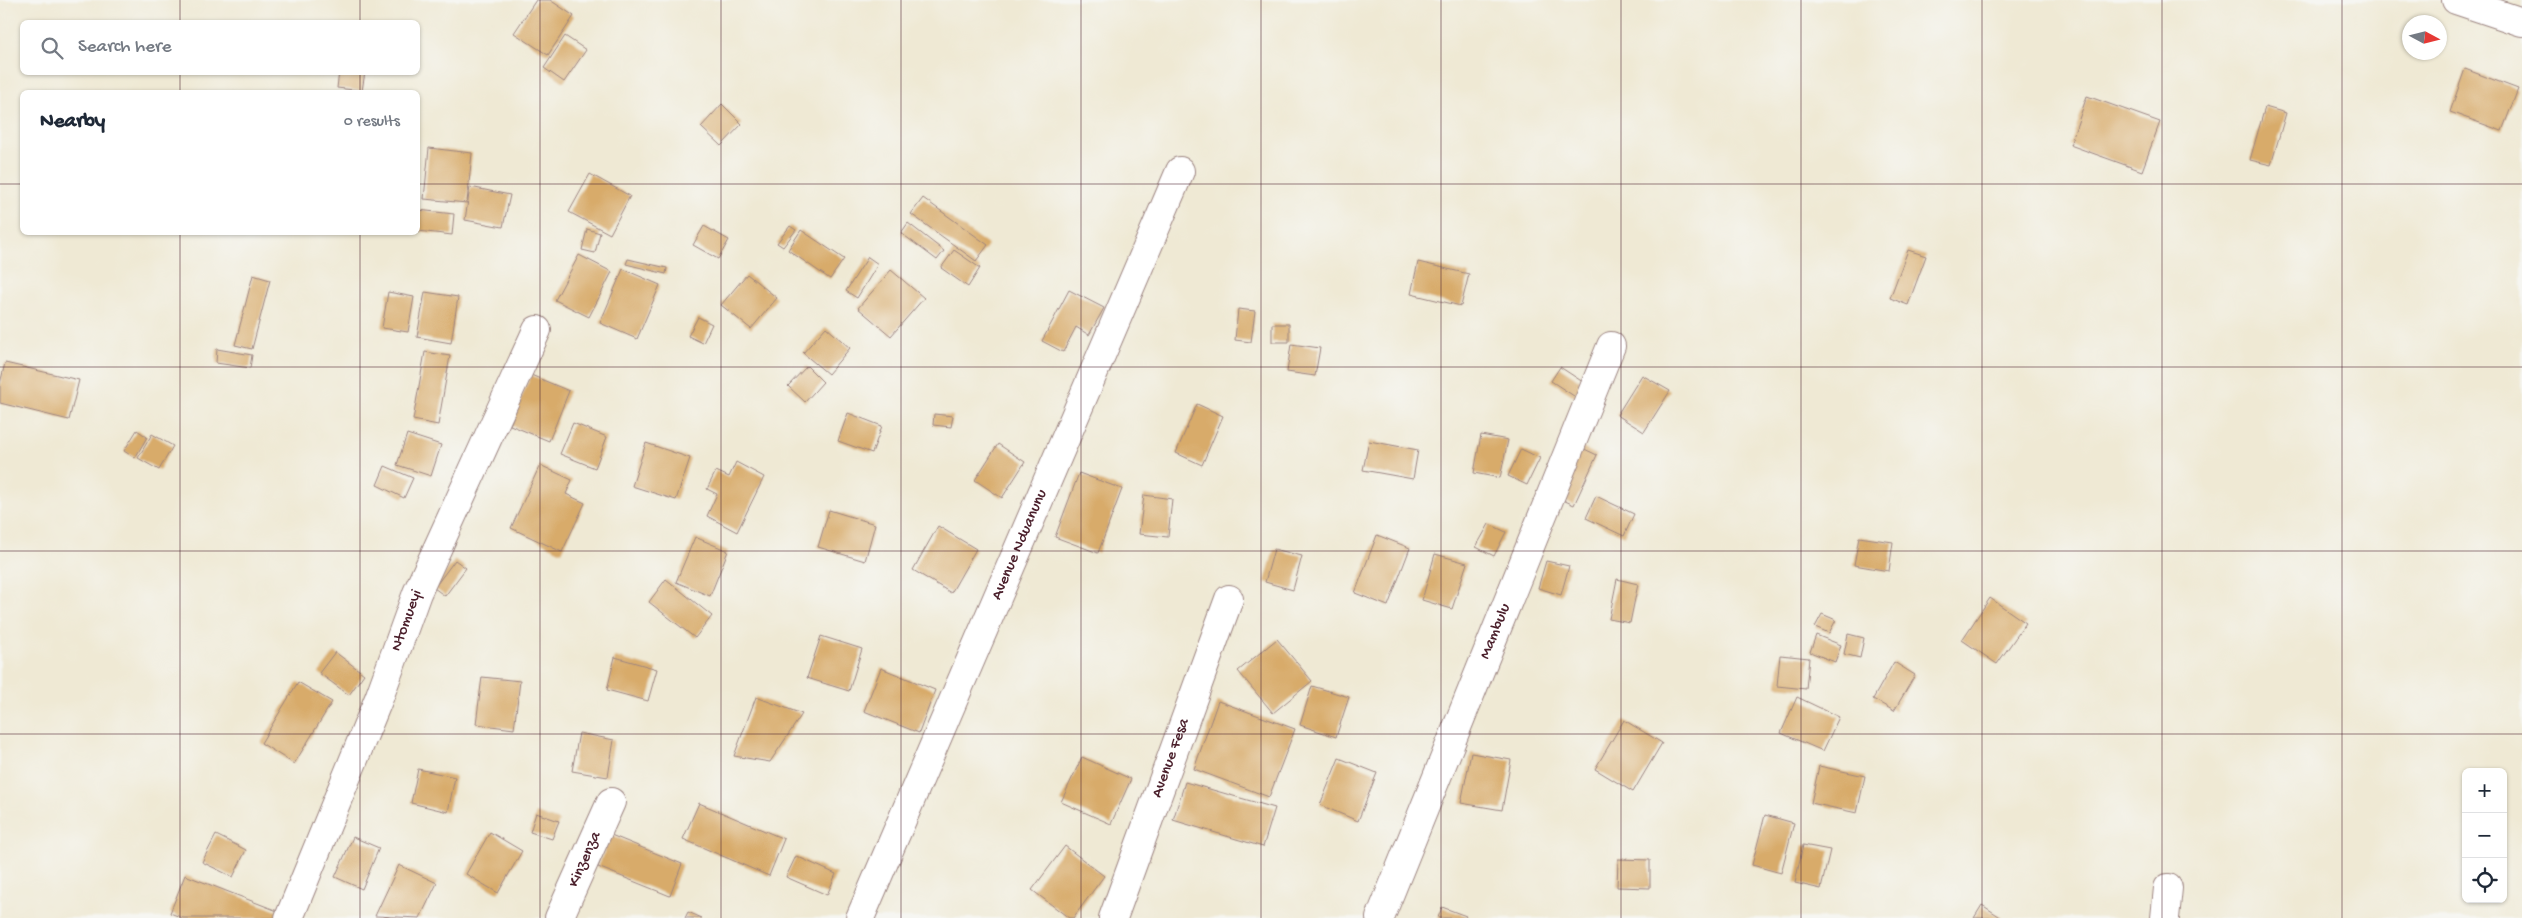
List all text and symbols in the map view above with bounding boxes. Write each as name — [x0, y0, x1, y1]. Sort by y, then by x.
north arrow — [2402, 15, 2447, 60]
search box — [20, 20, 420, 75]
icon: search — [38, 34, 66, 62]
text: Search here — [78, 36, 172, 59]
text: Nearby — [40, 110, 105, 135]
text: 0 results — [344, 113, 400, 132]
street label: Avenue Nduanunu — [988, 486, 1052, 603]
street label: Ntomueyi — [387, 587, 427, 654]
street label: Mambulu — [1476, 600, 1516, 662]
street label: Avenue Fesa — [1148, 715, 1195, 801]
map controls — [2462, 768, 2507, 903]
button: + — [2462, 768, 2507, 813]
button: − — [2462, 813, 2507, 858]
street label: Kinzenza — [564, 828, 606, 890]
button: locate — [2462, 858, 2507, 903]

